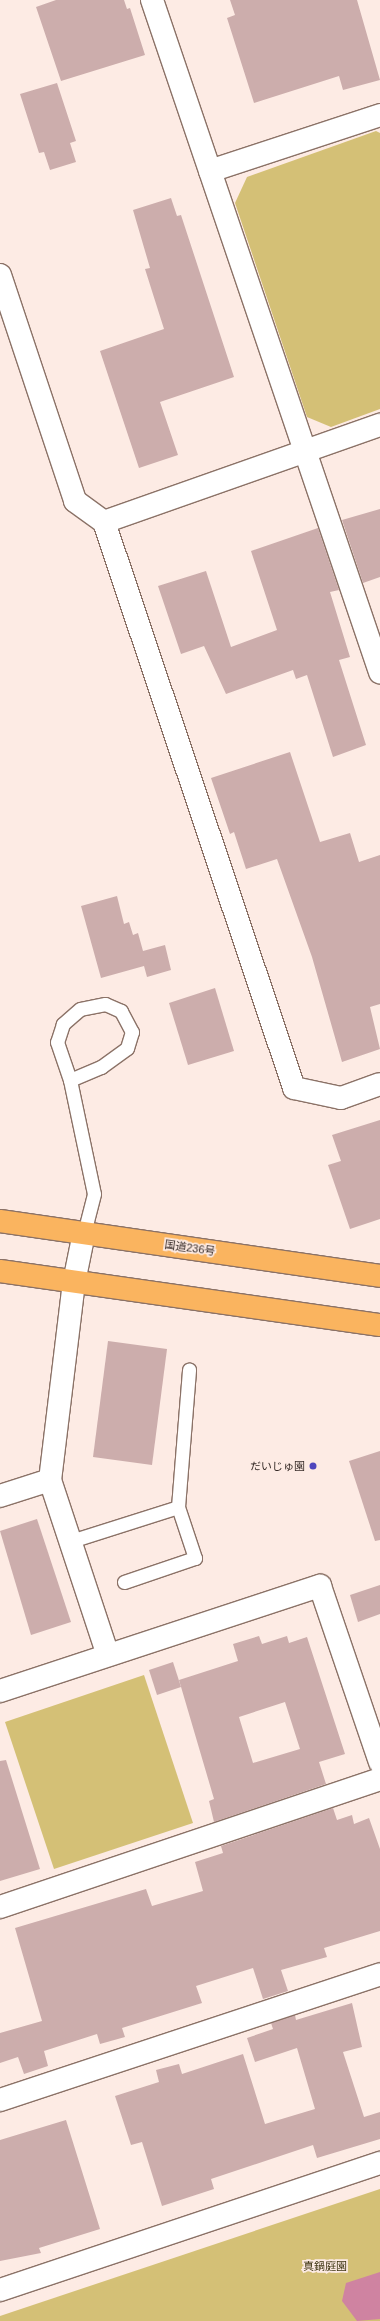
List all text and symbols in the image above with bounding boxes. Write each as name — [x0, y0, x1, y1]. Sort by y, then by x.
street label: 国道236号 — [164, 1238, 216, 1258]
place label: だいじゅ園 — [250, 1459, 305, 1473]
marker: だいじゅ園 — [308, 1461, 318, 1471]
park label: 真鍋庭園 — [303, 2259, 347, 2273]

